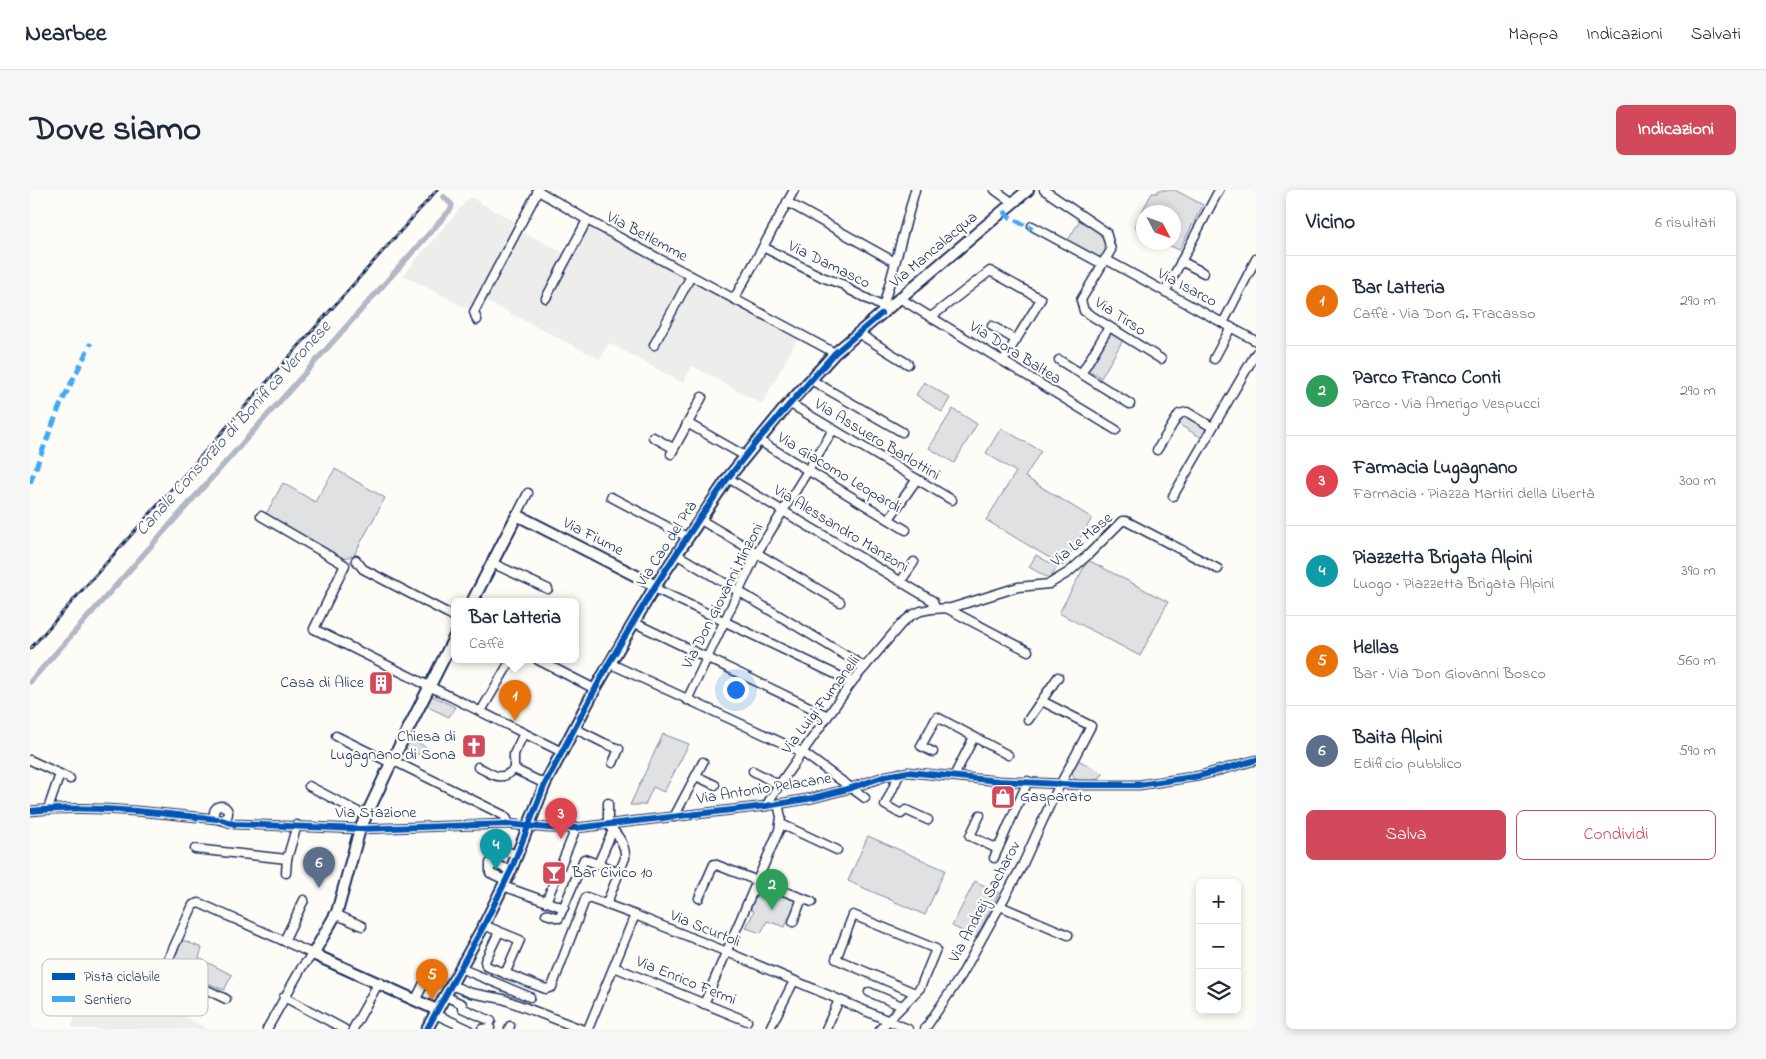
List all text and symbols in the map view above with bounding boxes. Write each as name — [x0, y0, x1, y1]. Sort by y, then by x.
text: Nearbee — [25, 17, 107, 52]
text: Mappa — [1508, 22, 1558, 48]
text: Indicazioni — [1586, 22, 1663, 48]
text: Salvati — [1691, 22, 1741, 48]
text: Dove siamo — [30, 105, 201, 156]
button: Indicazioni — [1616, 105, 1736, 155]
street label: Via Betlemme — [601, 205, 693, 269]
north arrow — [1136, 205, 1181, 250]
street label: Via Mancalacqua — [884, 206, 983, 295]
text: Vicino — [1306, 208, 1355, 238]
text: 6 risultati — [1655, 211, 1716, 235]
street label: Via Damasco — [783, 234, 874, 295]
street label: Via Isarco — [1152, 262, 1221, 314]
text: Bar Latteria — [1353, 275, 1445, 302]
text: 1 — [1319, 289, 1325, 313]
text: 290 m — [1680, 289, 1716, 313]
street label: Via Tirso — [1089, 291, 1151, 343]
text: Caffè · Via Don G. Fracasso — [1353, 302, 1536, 326]
water label: Canale Consorzio di Bonifica Veronese — [130, 315, 338, 542]
street label: Via Dora Baltea — [963, 315, 1066, 391]
text: Parco Franco Conti — [1353, 365, 1501, 392]
text: 2 — [1318, 379, 1326, 403]
text: 290 m — [1680, 379, 1716, 403]
street label: Via Assuero Barlottini — [809, 392, 945, 487]
text: Parco · Via Amerigo Vespucci — [1353, 392, 1540, 416]
street label: Via Giacomo Leopardi — [771, 426, 906, 520]
text: Farmacia Lugagnano — [1353, 455, 1517, 482]
text: 3 — [1319, 469, 1325, 493]
text: 300 m — [1679, 469, 1716, 493]
street label: Via Alessandro Manzoni — [768, 478, 914, 579]
text: Farmacia · Piazza Martiri della Libertà — [1353, 482, 1594, 506]
street label: Via Cao del Prà — [630, 496, 704, 592]
street label: Via Le Mase — [1045, 506, 1119, 574]
street label: Via Fiume — [557, 511, 628, 563]
street label: Via Don Giovanni Minzoni — [675, 519, 770, 674]
text: Piazzetta Brigata Alpini — [1353, 545, 1533, 572]
text: 4 — [1319, 559, 1325, 583]
text: 390 m — [1681, 559, 1716, 583]
text: Luogo · Piazzetta Brigata Alpini — [1353, 572, 1554, 596]
popup — [451, 598, 579, 663]
text: Bar Latteria — [469, 605, 561, 632]
text: Caffè — [469, 632, 504, 656]
text: Hellas — [1353, 635, 1399, 662]
text: 5 — [1317, 649, 1327, 673]
text: 560 m — [1676, 649, 1716, 673]
street label: Via Luigi Fumanelli — [775, 650, 866, 760]
text: Bar · Via Don Giovanni Bosco — [1353, 662, 1546, 686]
building icon: Casa di Alice — [368, 670, 394, 696]
place label: Casa di Alice — [280, 671, 365, 695]
your location — [723, 677, 749, 703]
pin: 1 — [499, 680, 531, 721]
place label: Chiesa di Lugagnano di Sona — [330, 725, 456, 767]
text: Baita Alpini — [1353, 725, 1442, 752]
church icon: Chiesa di Lugagnano di Sona — [461, 733, 487, 759]
text: 6 — [1318, 739, 1326, 763]
text: 590 m — [1679, 739, 1716, 763]
text: Edificio pubblico — [1353, 752, 1462, 776]
street label: Via Antonio Pelacane — [694, 766, 834, 812]
shop icon: Gasparato — [990, 784, 1016, 810]
place label: Gasparato — [1020, 785, 1091, 809]
pin: 3 — [545, 798, 577, 839]
street label: Via Stazione — [334, 801, 417, 825]
button: Salva — [1306, 810, 1506, 860]
button: Condividi — [1516, 810, 1716, 860]
pin: 4 — [480, 829, 512, 870]
street label: Via Andreij Sacharov — [942, 836, 1028, 968]
pin: 6 — [303, 847, 335, 888]
bar icon: Bar Civico 10 — [541, 860, 567, 886]
place label: Bar Civico 10 — [571, 861, 653, 885]
pin: 2 — [756, 869, 788, 910]
map controls — [1196, 879, 1241, 1014]
button: + — [1196, 879, 1241, 924]
street label: Via Scurtoli — [665, 904, 744, 954]
button: − — [1196, 924, 1241, 969]
street label: Via Enrico Fermi — [631, 950, 740, 1012]
legend — [42, 959, 208, 1016]
pin: 5 — [416, 959, 448, 1000]
text: Pista ciclabile — [84, 967, 161, 988]
button: layers — [1196, 969, 1241, 1014]
text: Sentiero — [84, 990, 131, 1011]

